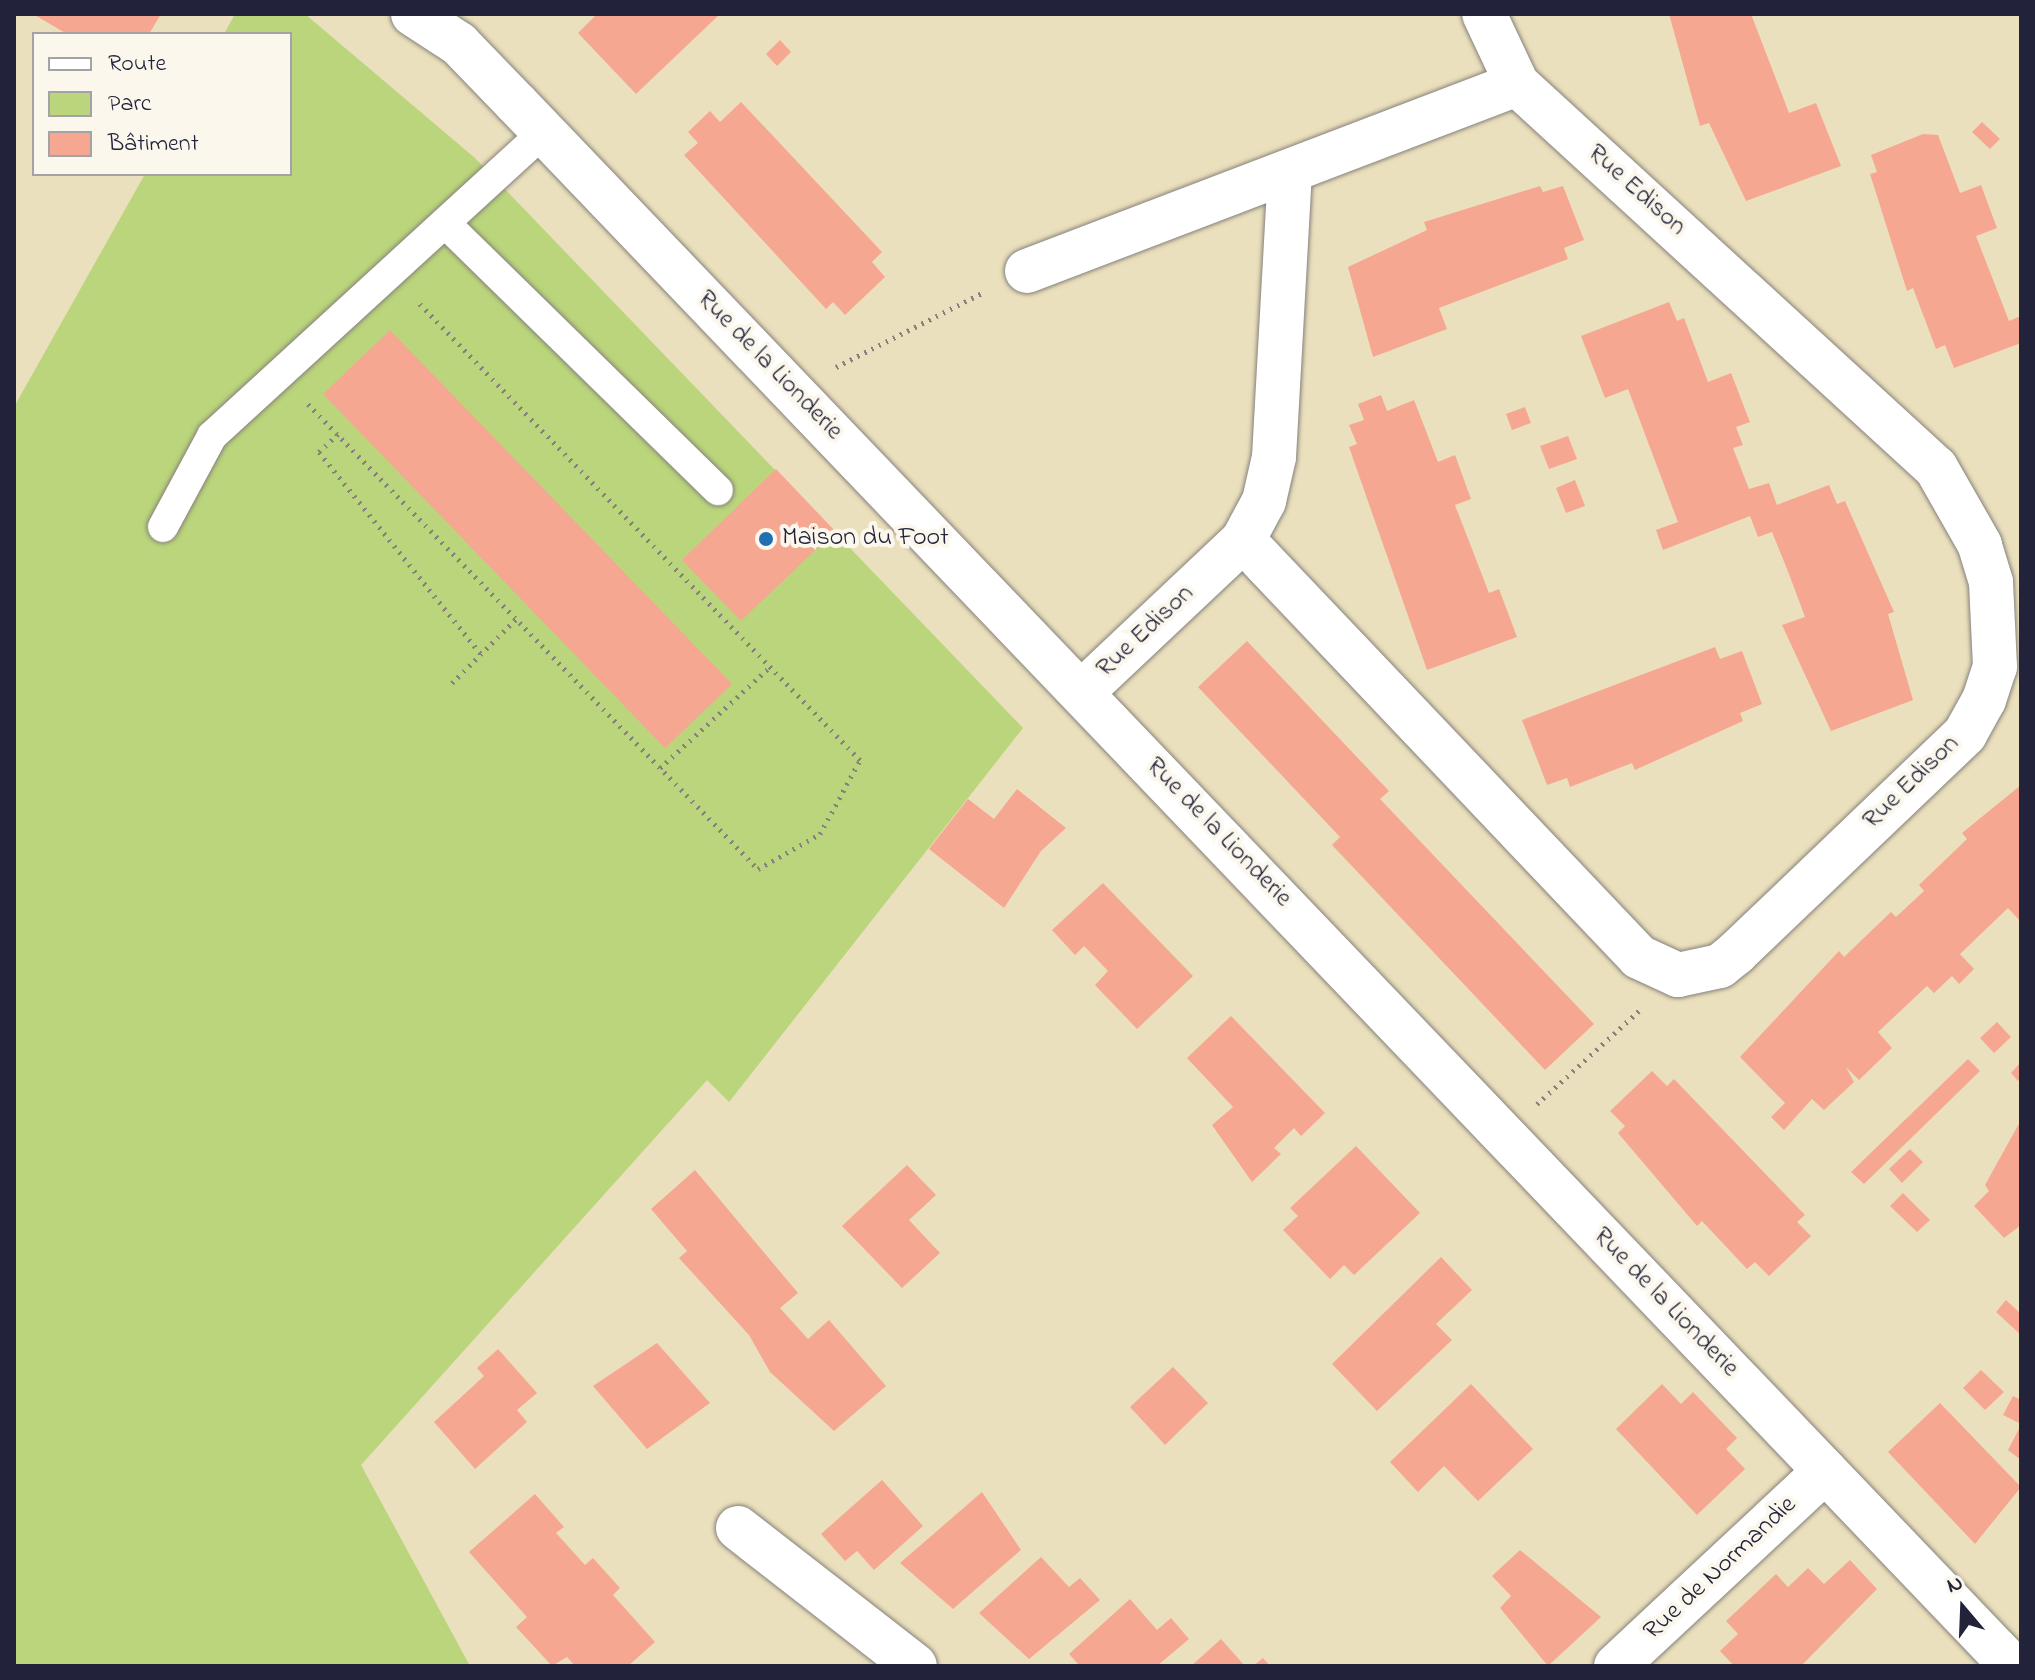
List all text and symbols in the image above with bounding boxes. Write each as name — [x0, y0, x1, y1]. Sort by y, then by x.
legend — [32, 32, 292, 176]
text: Route — [108, 47, 166, 82]
text: Parc — [108, 87, 152, 122]
text: Bâtiment — [108, 127, 199, 162]
street label: Rue Edison — [1580, 139, 1692, 243]
street label: Rue de la Lionderie — [690, 285, 848, 447]
place label: Maison du Foot — [782, 523, 949, 555]
marker: Maison du Foot — [757, 530, 775, 548]
street label: Rue Edison — [1091, 579, 1201, 685]
street label: Rue Edison — [1857, 729, 1967, 837]
street label: Rue de la Lionderie — [1139, 752, 1297, 914]
street label: Rue de la Lionderie — [1586, 1222, 1744, 1384]
street label: Rue de Normandie — [1638, 1490, 1804, 1648]
north arrow — [1923, 1568, 2003, 1648]
text: N — [1943, 1568, 1967, 1603]

